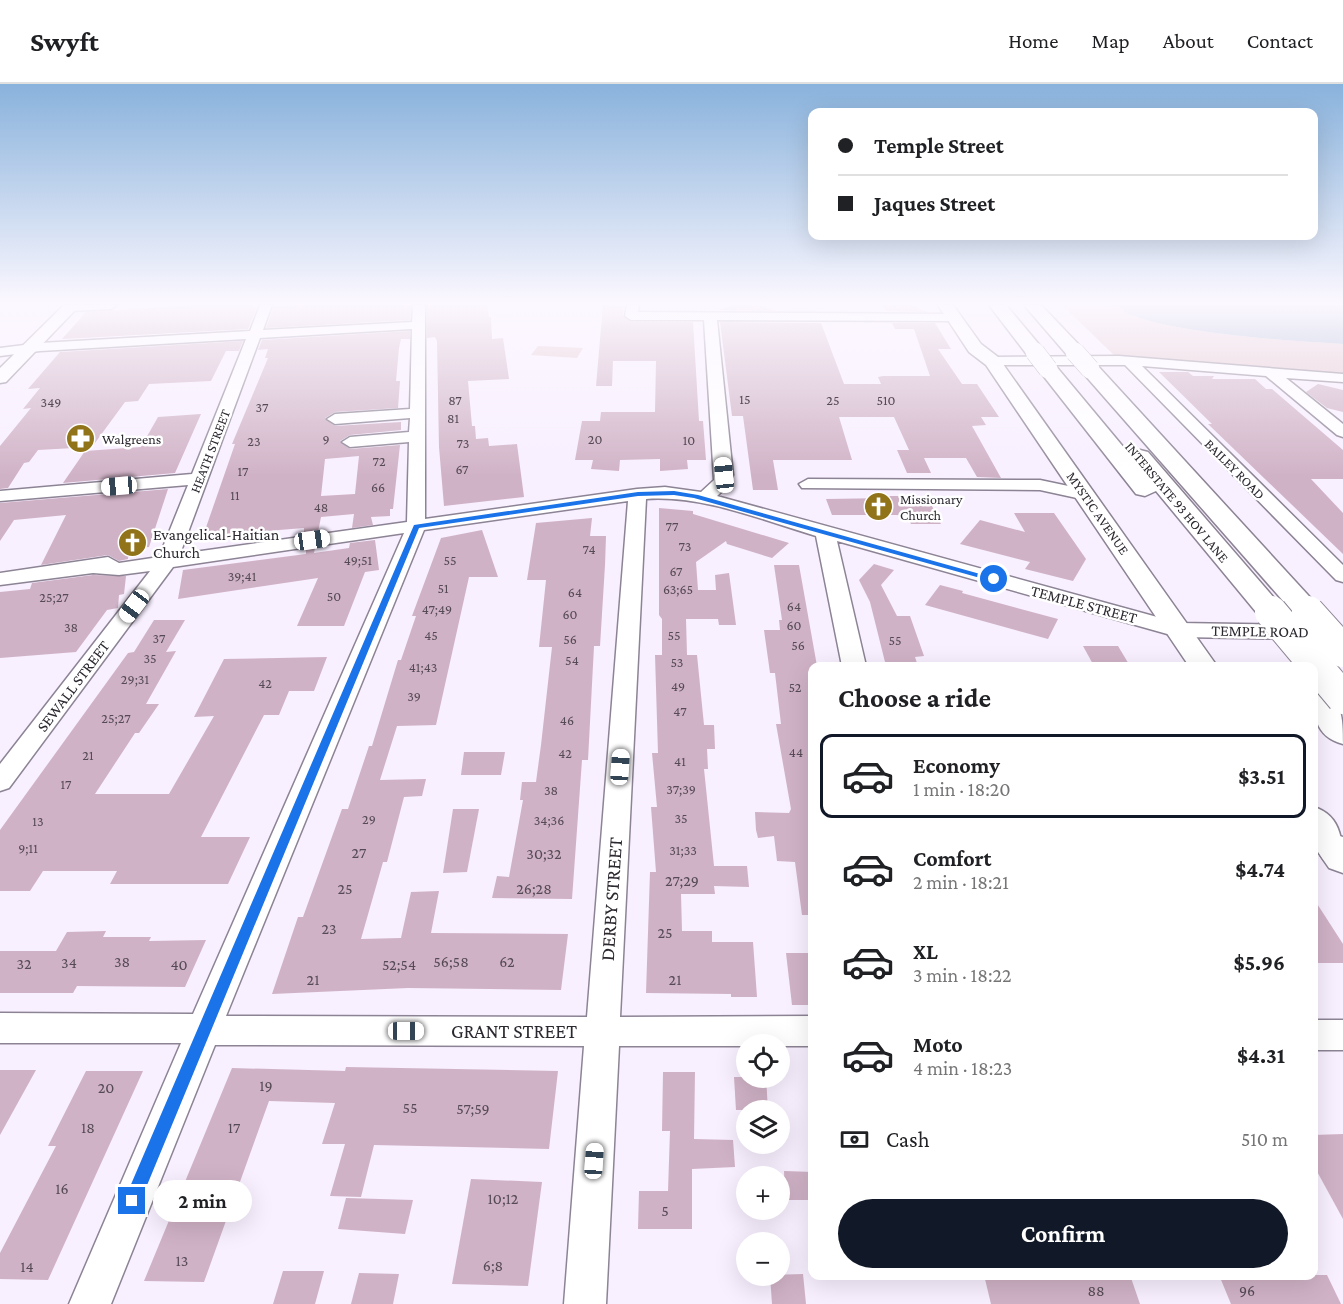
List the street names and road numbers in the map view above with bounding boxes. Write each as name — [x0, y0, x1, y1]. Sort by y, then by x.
street label: HEATH STREET — [187, 407, 233, 495]
street label: BAILEY ROAD — [1202, 436, 1268, 502]
street label: INTERSTATE 93 HOV LANE — [1122, 439, 1232, 566]
street label: MYSTIC AVENUE — [1064, 469, 1133, 558]
street label: TEMPLE STREET — [1029, 582, 1139, 626]
street label: TEMPLE ROAD — [1211, 622, 1309, 640]
street label: SEWALL STREET — [33, 637, 113, 735]
street label: DERBY STREET — [596, 836, 626, 962]
street label: GRANT STREET — [451, 1020, 577, 1042]

